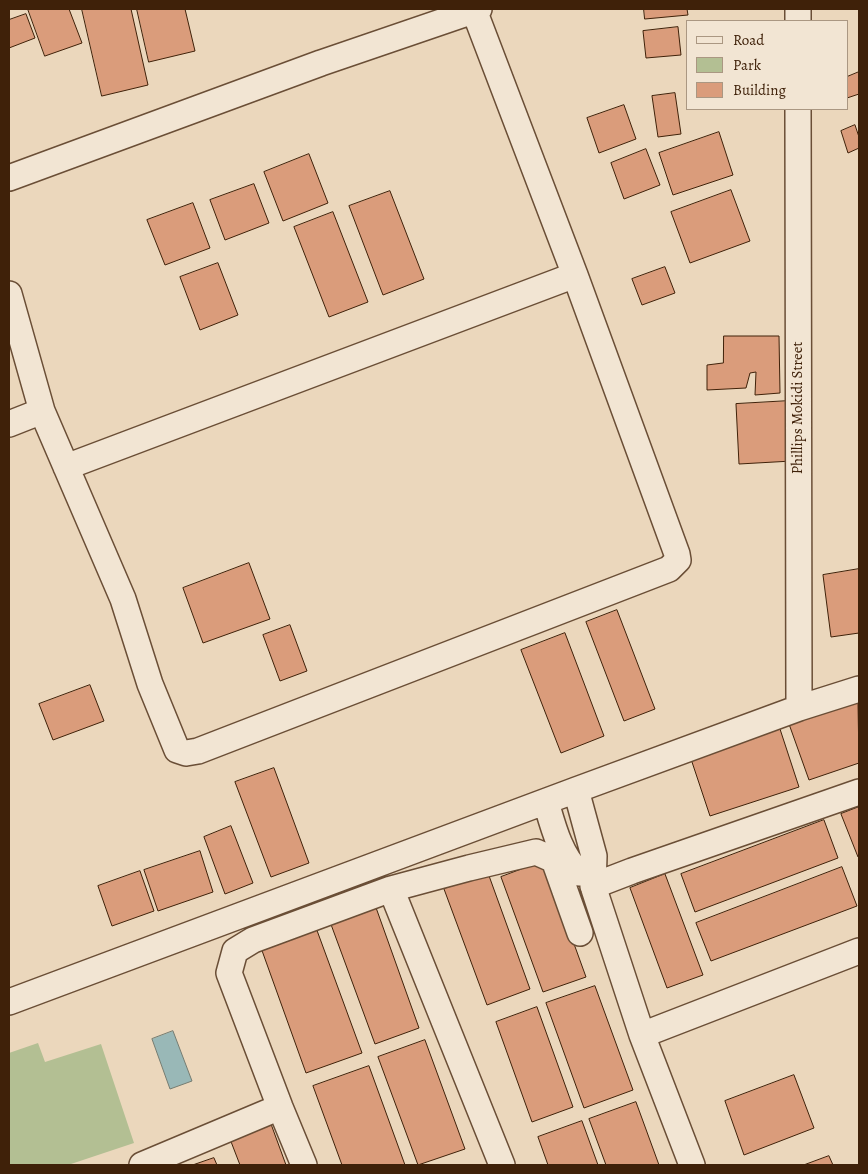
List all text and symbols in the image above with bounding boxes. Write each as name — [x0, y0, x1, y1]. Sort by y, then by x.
legend — [686, 20, 848, 110]
text: Road — [733, 30, 764, 50]
text: Park — [733, 55, 761, 75]
text: Building — [733, 80, 786, 100]
street label: Phillips Mokidi Street — [789, 342, 807, 474]

